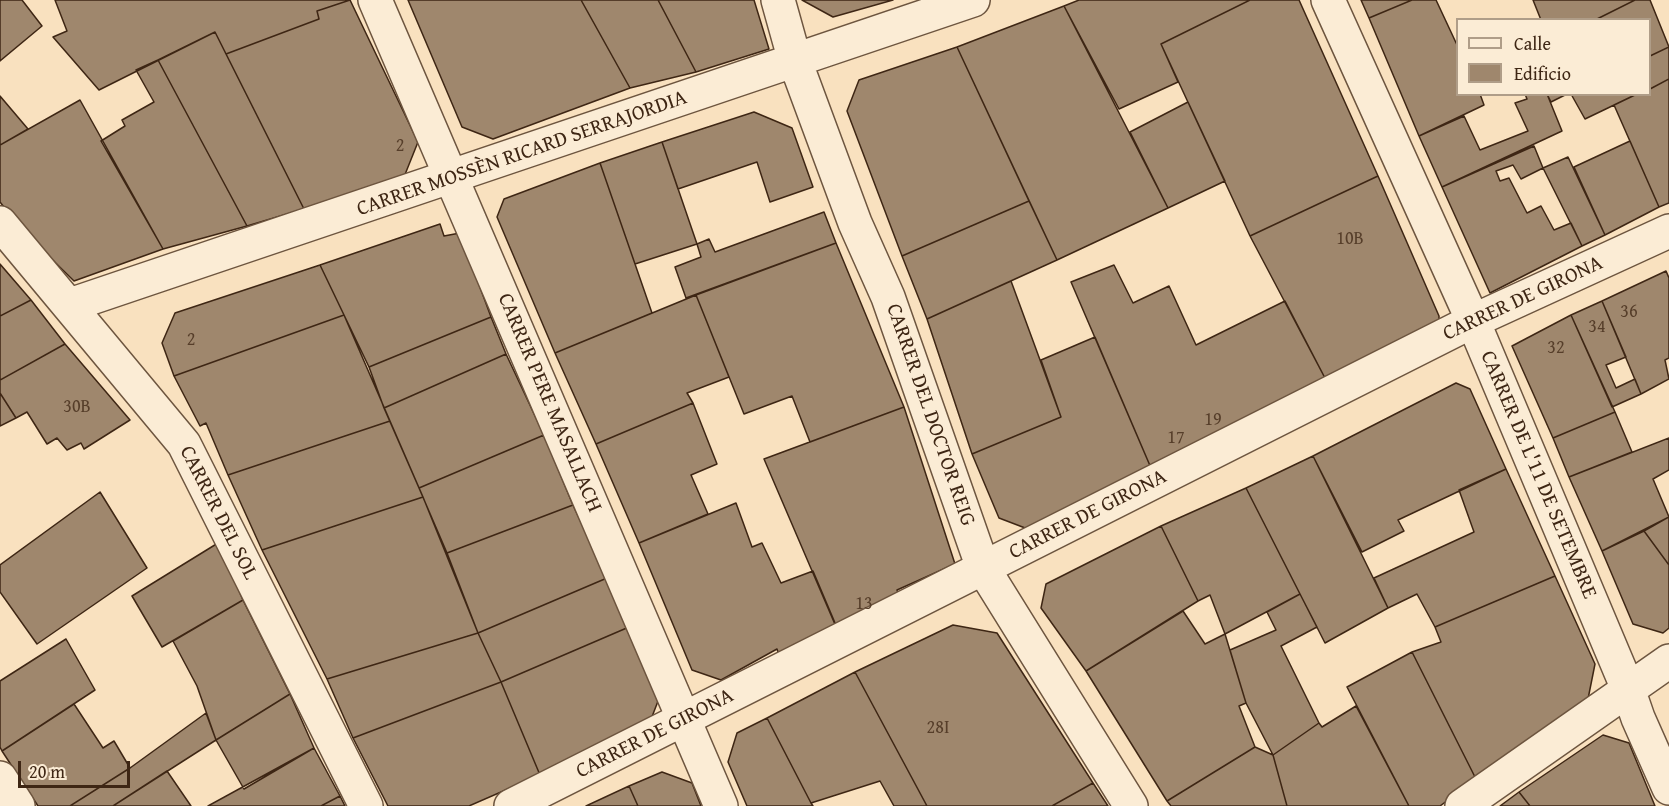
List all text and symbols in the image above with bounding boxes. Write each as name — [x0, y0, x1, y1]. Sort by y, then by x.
legend — [1456, 18, 1651, 96]
text: Calle — [1514, 30, 1551, 57]
text: Edificio — [1514, 60, 1571, 87]
street label: CARRER MOSSÈN RICARD SERRAJORDIA — [354, 86, 690, 222]
house number: 2 — [396, 135, 404, 157]
house number: 10B — [1336, 228, 1364, 250]
street label: CARRER DE GIRONA — [1439, 251, 1607, 347]
street label: CARRER PERE MASALLACH — [491, 290, 607, 516]
street label: CARRER DEL DOCTOR REIG — [880, 301, 980, 529]
house number: 36 — [1620, 301, 1638, 323]
house number: 34 — [1588, 316, 1606, 338]
house number: 2 — [187, 329, 195, 351]
house number: 32 — [1547, 337, 1565, 359]
street label: CARRER DE L'11 DE SETEMBRE — [1474, 347, 1602, 603]
house number: 30B — [63, 396, 91, 418]
house number: 19 — [1204, 409, 1222, 431]
house number: 17 — [1167, 427, 1185, 449]
street label: CARRER DEL SOL — [174, 442, 262, 584]
street label: CARRER DE GIRONA — [1005, 464, 1171, 566]
house number: 13 — [855, 593, 873, 615]
street label: CARRER DE GIRONA — [572, 683, 738, 785]
house number: 28I — [927, 717, 949, 739]
scale bar — [21, 749, 134, 787]
text: 20 m — [29, 758, 65, 785]

